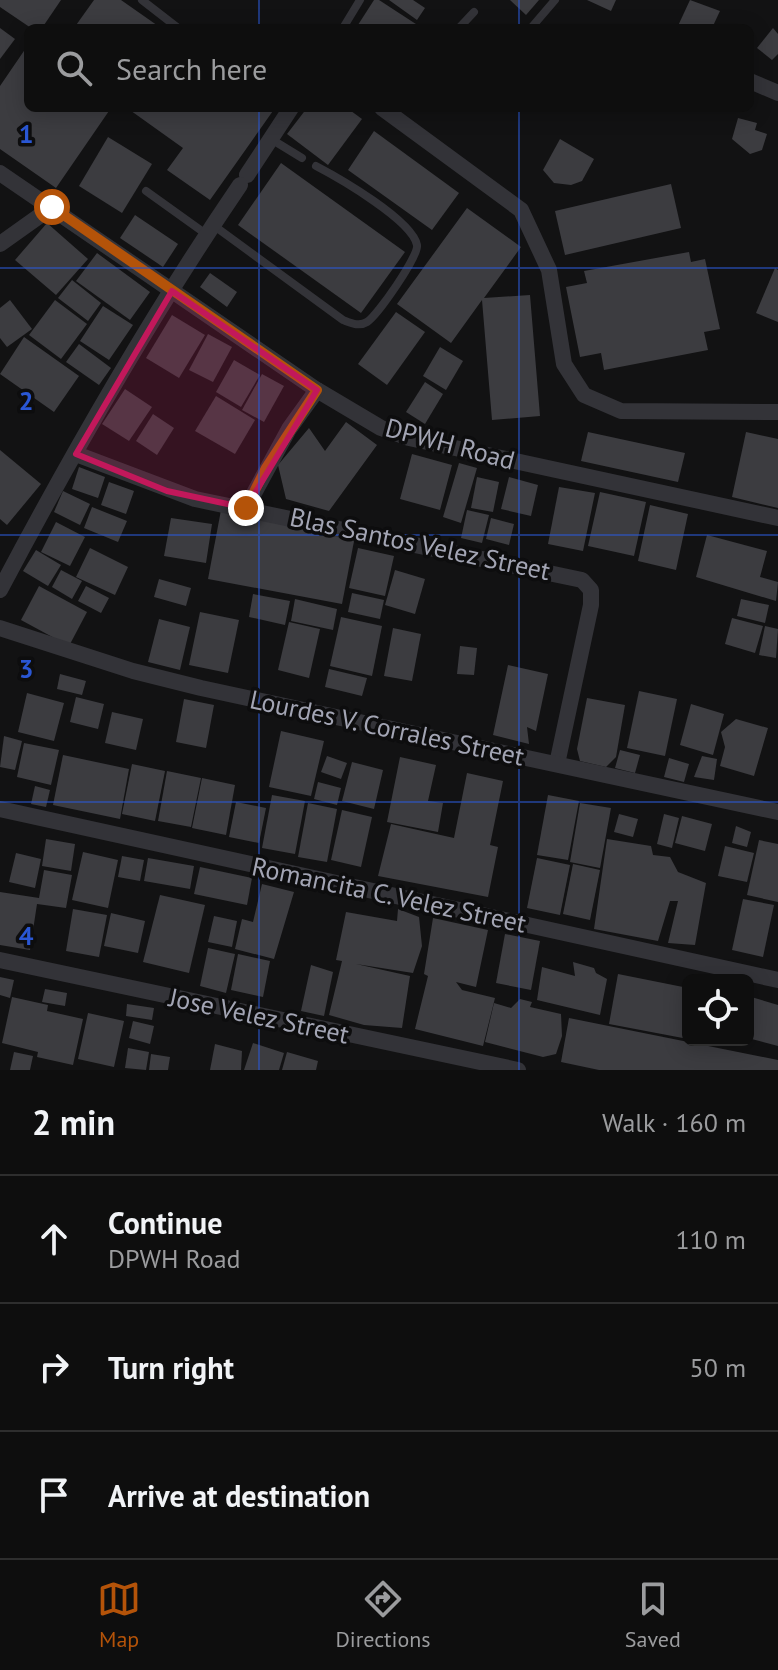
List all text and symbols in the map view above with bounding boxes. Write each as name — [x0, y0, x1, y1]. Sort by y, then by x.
search box — [24, 24, 754, 112]
icon: search — [52, 46, 96, 90]
text: Search here — [116, 49, 267, 88]
text: 1 — [19, 117, 33, 150]
route start — [34, 189, 70, 225]
text: 2 — [19, 384, 33, 417]
street label: DPWH Road — [382, 410, 518, 477]
route end — [228, 490, 264, 526]
street label: Blas Santos Velez Street — [287, 500, 553, 587]
text: 3 — [19, 652, 33, 685]
street label: Lourdes V. Corrales Street — [247, 682, 527, 773]
street label: Romancita C. Velez Street — [249, 849, 529, 940]
text: 4 — [19, 919, 34, 952]
map controls — [682, 974, 754, 1046]
button: locate — [682, 974, 754, 1046]
street label: Jose Velez Street — [165, 980, 352, 1051]
text: 2 min — [32, 1100, 115, 1144]
text: Walk · 160 m — [602, 1106, 746, 1139]
text: Continue — [108, 1203, 222, 1242]
icon: ahead — [32, 1217, 76, 1261]
text: 110 m — [675, 1223, 746, 1256]
text: DPWH Road — [108, 1242, 241, 1275]
icon: right — [32, 1345, 76, 1389]
text: Turn right — [108, 1348, 234, 1387]
text: 50 m — [690, 1351, 746, 1384]
icon: arrive — [32, 1473, 76, 1517]
text: Arrive at destination — [108, 1476, 370, 1515]
tab: Map — [97, 1577, 141, 1653]
tab: Directions — [335, 1577, 431, 1653]
tab: Saved — [625, 1577, 681, 1653]

